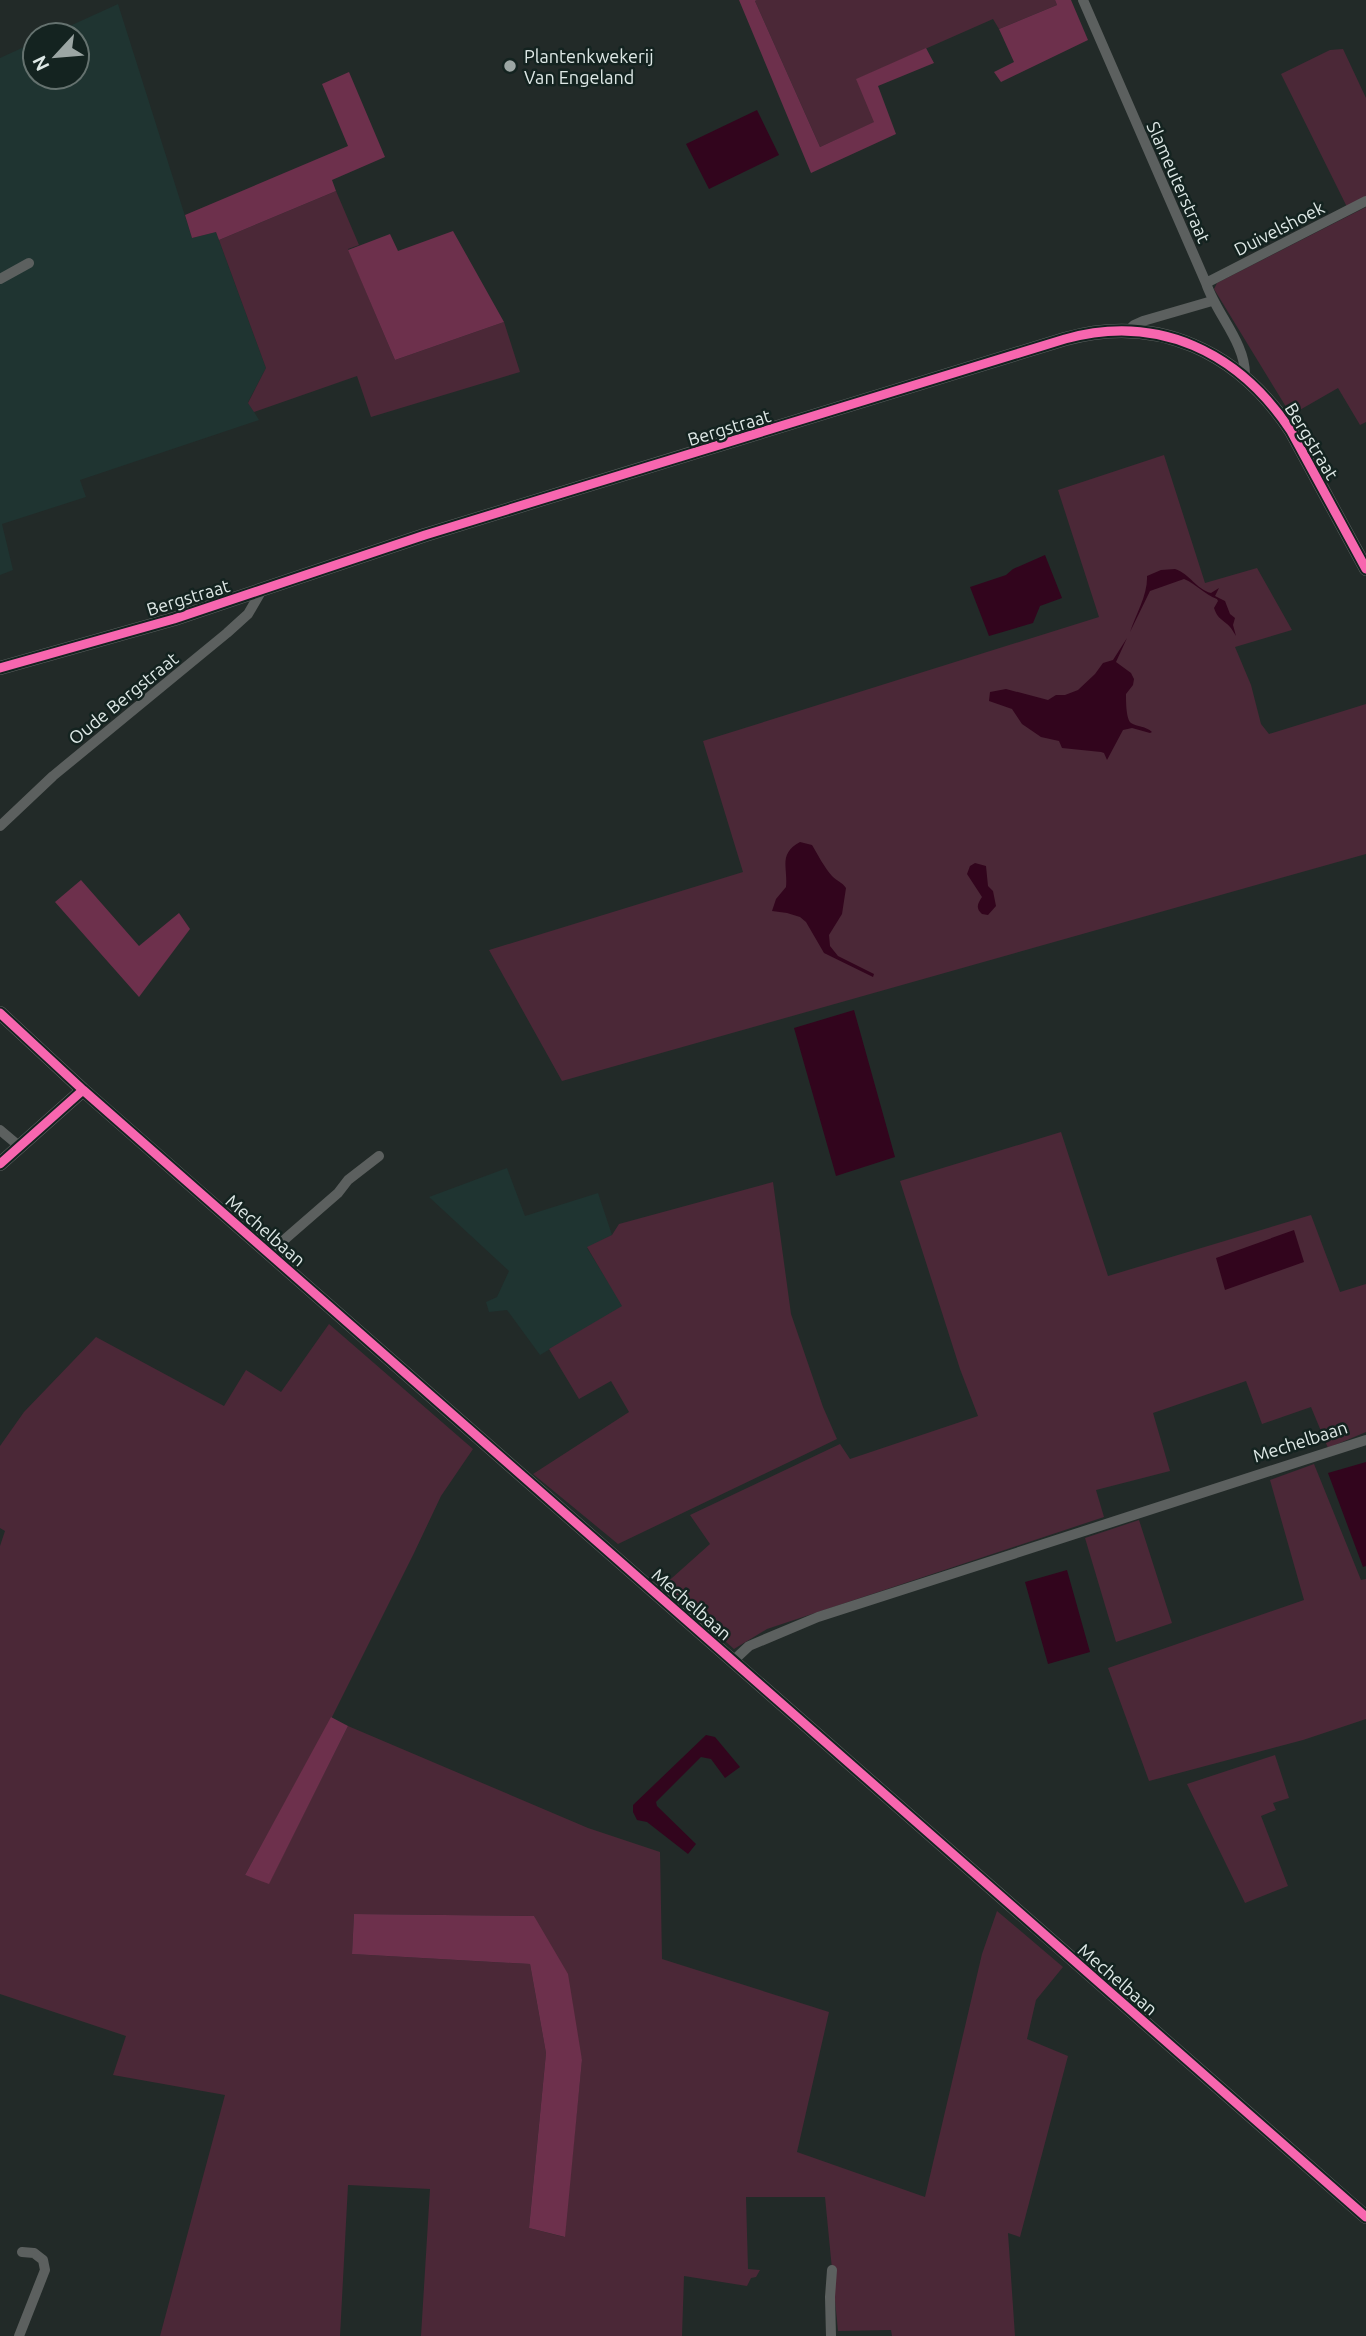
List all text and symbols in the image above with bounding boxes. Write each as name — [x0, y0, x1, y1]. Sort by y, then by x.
north arrow — [21, 21, 91, 91]
place label: Plantenkwekerij Van Engeland — [524, 46, 654, 87]
text: N — [28, 52, 54, 75]
marker: Plantenkwekerij Van Engeland — [502, 58, 518, 74]
street label: Slameuterstraat — [1143, 118, 1215, 246]
street label: Duivelshoek — [1231, 197, 1327, 259]
street label: Bergstraat — [1281, 399, 1343, 483]
street label: Bergstraat — [685, 405, 773, 449]
street label: Bergstraat — [144, 575, 232, 619]
street label: Oude Bergstraat — [64, 648, 182, 748]
street label: Mechelbaan — [222, 1190, 310, 1270]
street label: Mechelbaan — [1250, 1416, 1350, 1466]
street label: Mechelbaan — [648, 1564, 736, 1644]
street label: Mechelbaan — [1074, 1939, 1162, 2019]

